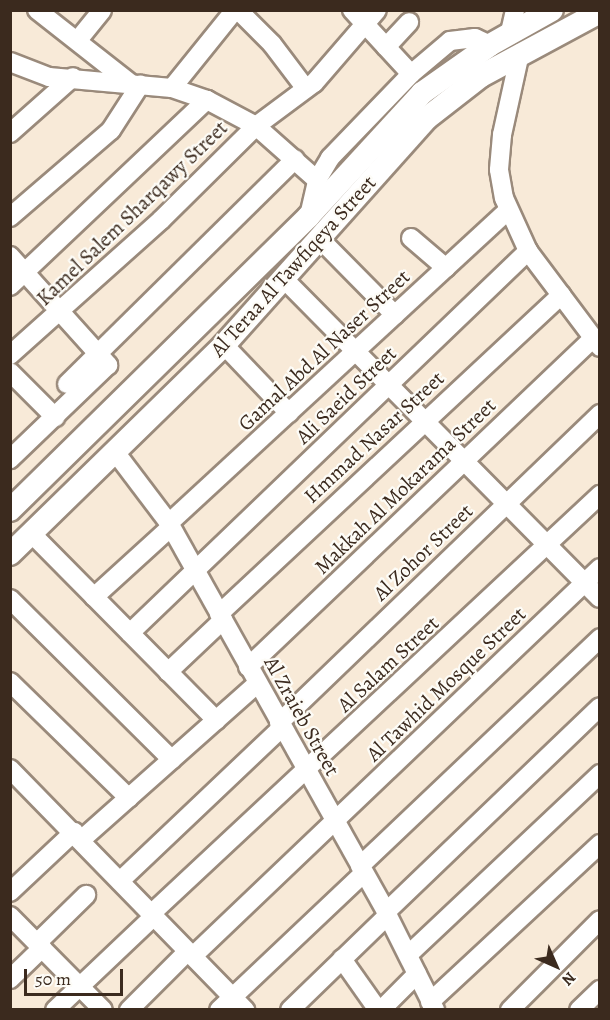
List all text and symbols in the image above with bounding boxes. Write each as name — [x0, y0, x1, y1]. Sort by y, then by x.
street label: Kamel Salem Sharqawy Street — [31, 115, 233, 311]
street label: Al Teraa Al Tawfiqeya Street — [205, 170, 381, 362]
street label: Gamal Abd Al Naser Street — [233, 264, 415, 436]
street label: Ali Saeid Street — [291, 341, 401, 449]
street label: Hmmad Nasar Street — [299, 366, 449, 508]
street label: Makkah Al Mokarama Street — [309, 393, 501, 579]
street label: Al Zohor Street — [368, 498, 478, 606]
street label: Al Tawhid Mosque Street — [361, 601, 531, 767]
street label: Al Salam Street — [332, 611, 444, 717]
street label: Al Zraieb Street — [259, 652, 345, 780]
north arrow — [526, 936, 586, 996]
scale bar — [27, 957, 126, 995]
text: 50 m — [35, 967, 71, 991]
text: N — [557, 967, 581, 991]

